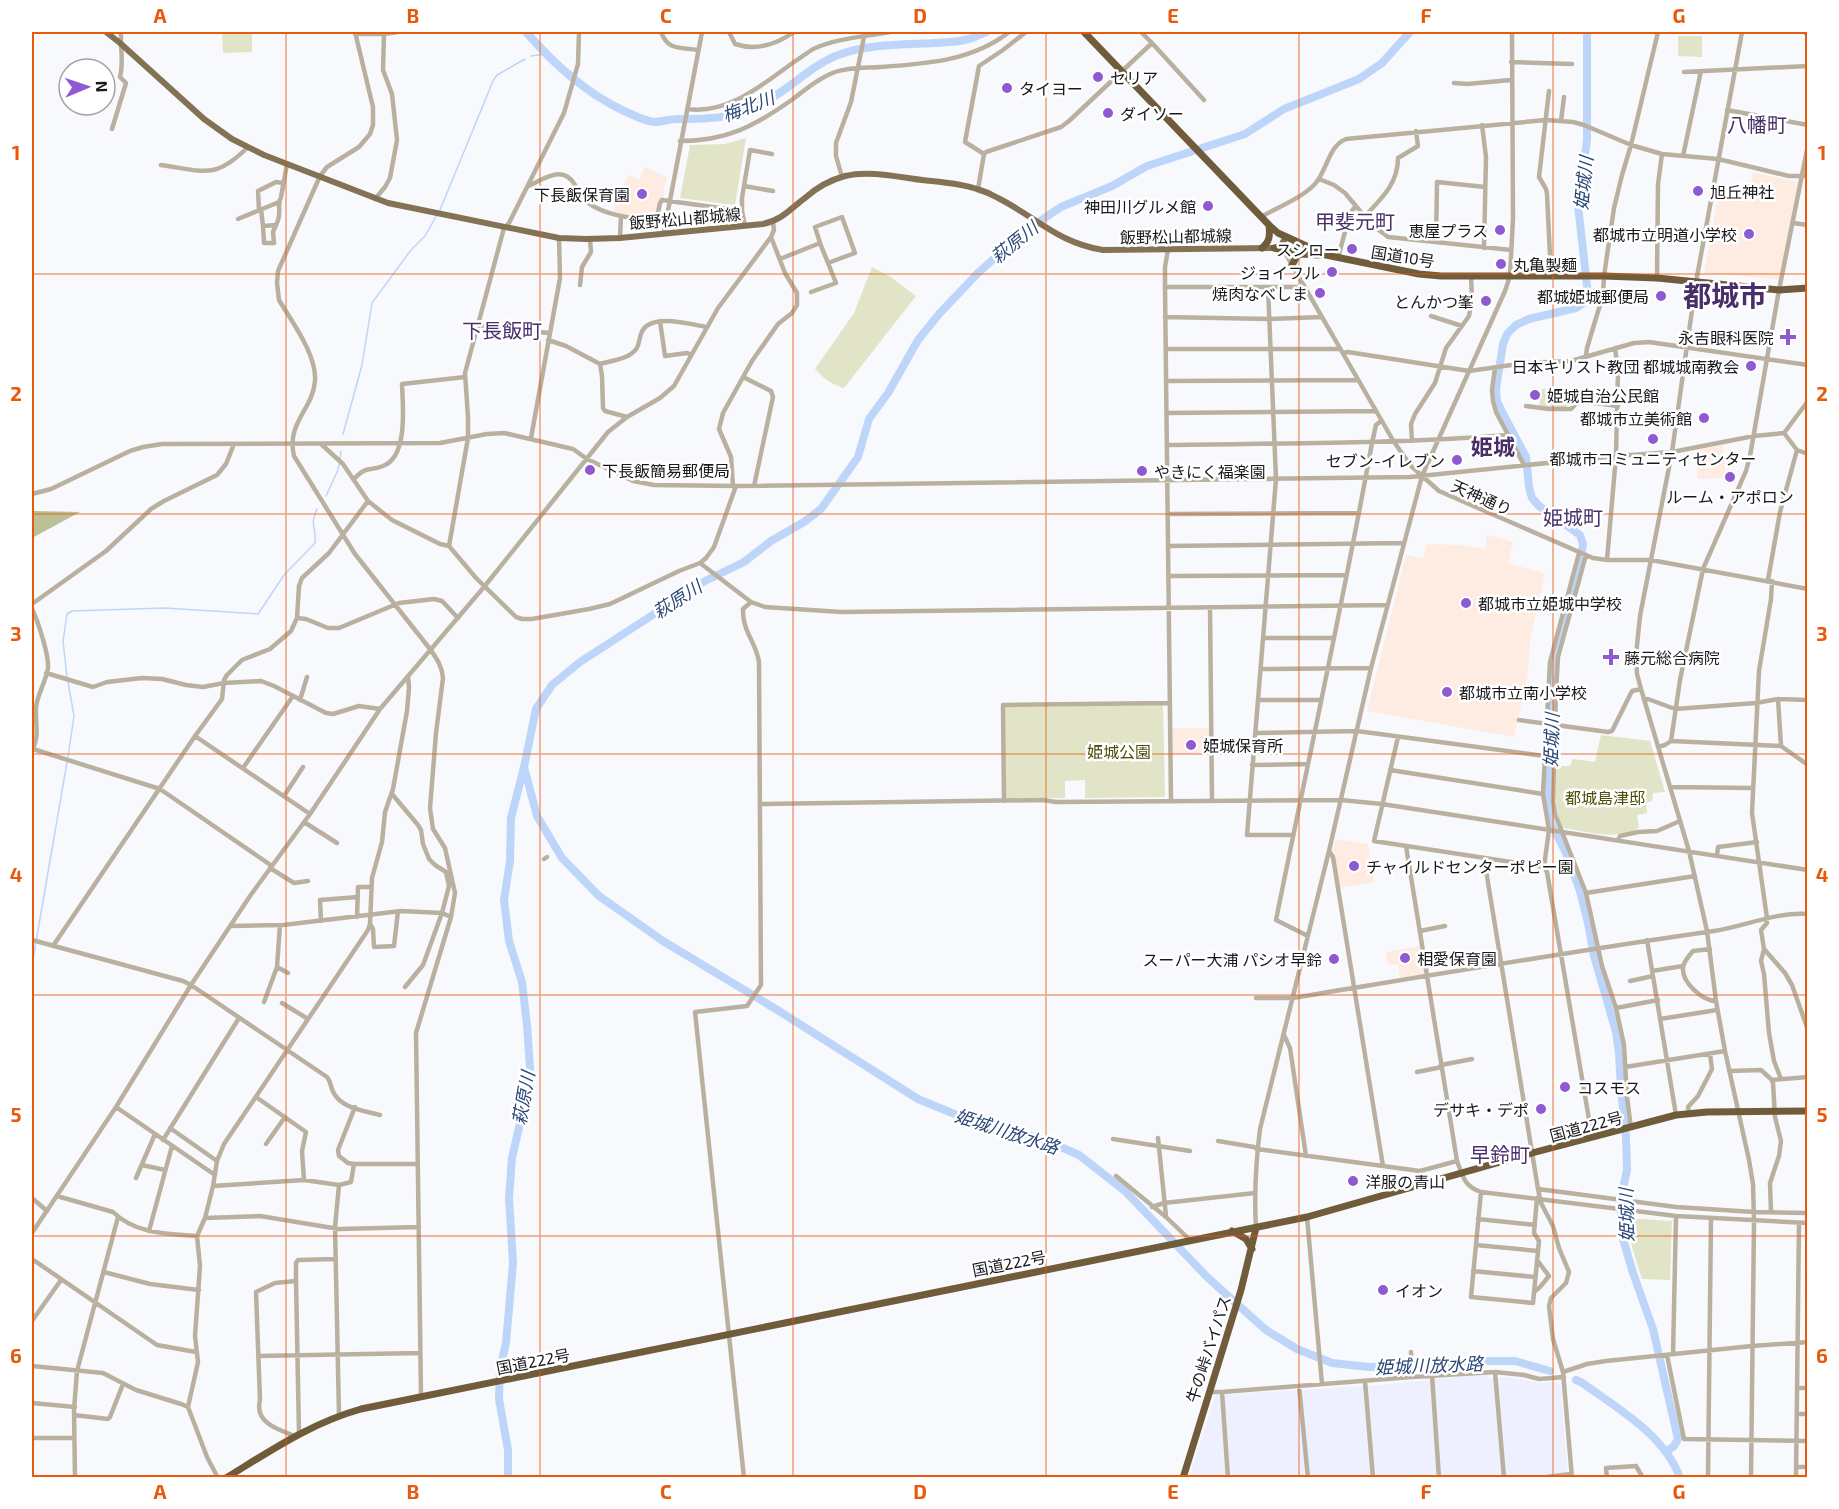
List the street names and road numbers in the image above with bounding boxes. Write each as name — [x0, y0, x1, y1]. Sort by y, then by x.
street label: 飯野松山都城線 — [628, 204, 742, 232]
street label: 飯野松山都城線 — [1120, 226, 1232, 246]
street label: 国道10号 — [1370, 242, 1436, 270]
street label: 天神通り — [1449, 475, 1515, 519]
street label: 国道222号 — [1547, 1107, 1625, 1145]
street label: 国道222号 — [970, 1247, 1048, 1279]
street label: 牛の峠バイパス — [1182, 1293, 1234, 1405]
street label: 国道222号 — [494, 1345, 572, 1377]

